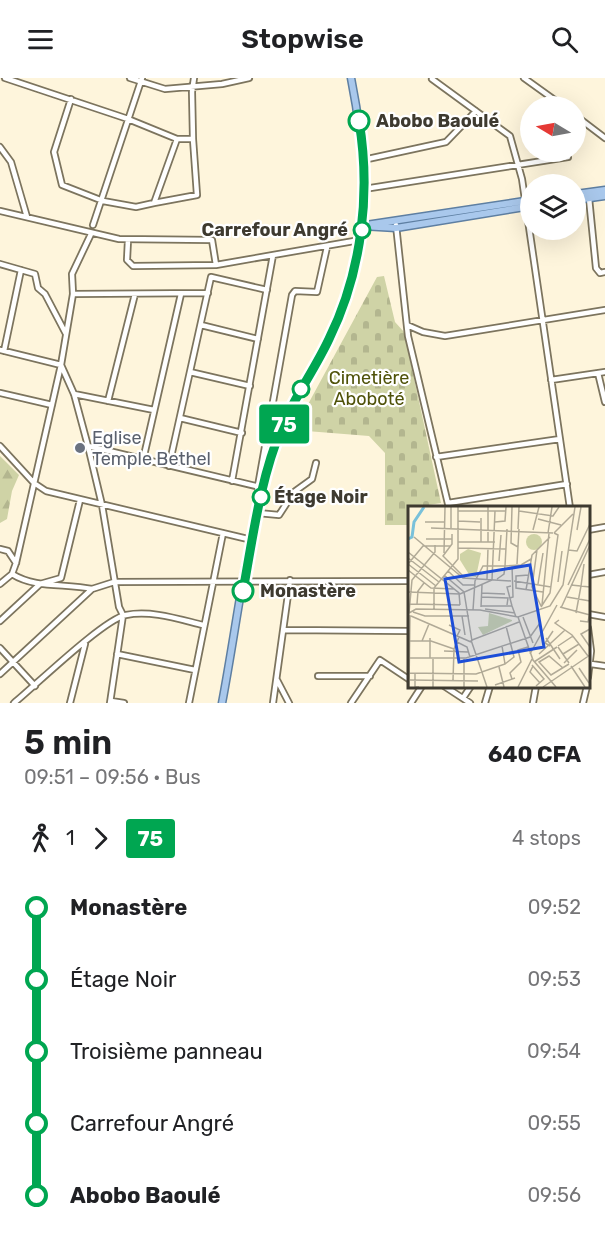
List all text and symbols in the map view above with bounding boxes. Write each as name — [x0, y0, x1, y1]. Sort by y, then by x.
icon: menu — [24, 23, 57, 56]
text: Stopwise — [241, 23, 364, 55]
icon: search — [548, 23, 581, 56]
north arrow — [520, 96, 586, 162]
map controls — [520, 96, 586, 240]
marker: Abobo Baoulé — [348, 110, 370, 132]
place label: Abobo Baoulé — [376, 110, 499, 132]
button: layers — [520, 174, 586, 240]
place label: Carrefour Angré — [202, 219, 348, 241]
marker: Carrefour Angré — [353, 221, 371, 239]
park label: Cimetière Aboboté — [329, 367, 409, 410]
unlabelled marker — [292, 380, 310, 398]
line badge: 75 — [257, 404, 311, 444]
text: 75 — [271, 412, 297, 437]
place label: Eglise Temple Bethel — [92, 427, 211, 470]
marker: Eglise Temple Bethel — [73, 441, 87, 455]
place label: Étage Noir — [274, 486, 368, 508]
marker: Étage Noir — [252, 488, 270, 506]
inset map — [408, 506, 590, 688]
marker: Monastère — [232, 580, 254, 602]
place label: Monastère — [260, 580, 356, 602]
text: 5 min — [24, 723, 112, 762]
text: 640 CFA — [488, 741, 581, 768]
text: 09:51 – 09:56 · Bus — [24, 765, 201, 789]
icon: walk — [24, 822, 57, 855]
icon: forward — [84, 822, 117, 855]
text: 1 — [66, 826, 75, 850]
text: 75 — [138, 826, 163, 851]
text: 4 stops — [512, 826, 581, 850]
text: Monastère — [70, 894, 187, 921]
text: 09:52 — [528, 895, 581, 919]
text: Étage Noir — [70, 966, 176, 993]
text: 09:53 — [527, 967, 581, 991]
text: Troisième panneau — [70, 1038, 263, 1065]
text: 09:54 — [527, 1039, 581, 1063]
text: Carrefour Angré — [70, 1110, 234, 1137]
text: 09:55 — [528, 1111, 581, 1135]
text: Abobo Baoulé — [70, 1182, 220, 1209]
text: 09:56 — [527, 1183, 581, 1207]

